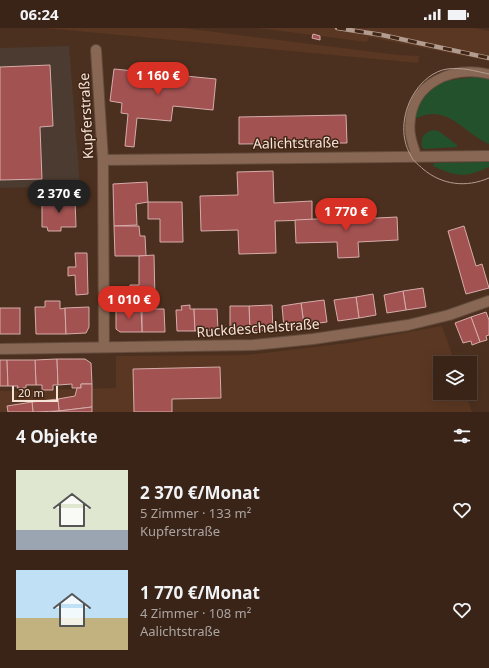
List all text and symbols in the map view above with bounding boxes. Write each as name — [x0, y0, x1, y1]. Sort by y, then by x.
text: 06:24 — [20, 4, 59, 24]
pin: 1 160 € — [121, 62, 195, 96]
text: 1 160 € — [136, 66, 180, 84]
street label: Kupferstraße — [74, 72, 97, 160]
street label: Aalichtstraße — [253, 132, 339, 153]
pin: 2 370 € — [22, 180, 96, 214]
text: 2 370 € — [37, 184, 81, 202]
pin: 1 770 € — [309, 198, 383, 232]
text: 1 770 € — [324, 202, 368, 220]
pin: 1 010 € — [92, 286, 166, 320]
text: 1 010 € — [107, 290, 151, 308]
street label: Ruckdeschelstraße — [196, 314, 320, 341]
map controls — [433, 356, 477, 400]
button: layers — [433, 356, 477, 400]
scale bar — [12, 384, 58, 403]
text: 20 m — [18, 385, 44, 400]
text: 4 Objekte — [16, 425, 98, 448]
icon: filters — [451, 425, 473, 447]
text: 2 370 €/Monat — [140, 481, 260, 504]
icon: home — [48, 486, 96, 534]
icon: heart — [451, 499, 473, 521]
text: 5 Zimmer · 133 m² — [140, 504, 251, 522]
text: Kupferstraße — [140, 522, 220, 540]
text: 1 770 €/Monat — [140, 581, 260, 604]
icon: home — [48, 586, 96, 634]
icon: heart — [451, 599, 473, 621]
text: 4 Zimmer · 108 m² — [140, 604, 251, 622]
text: Aalichtstraße — [140, 622, 220, 640]

